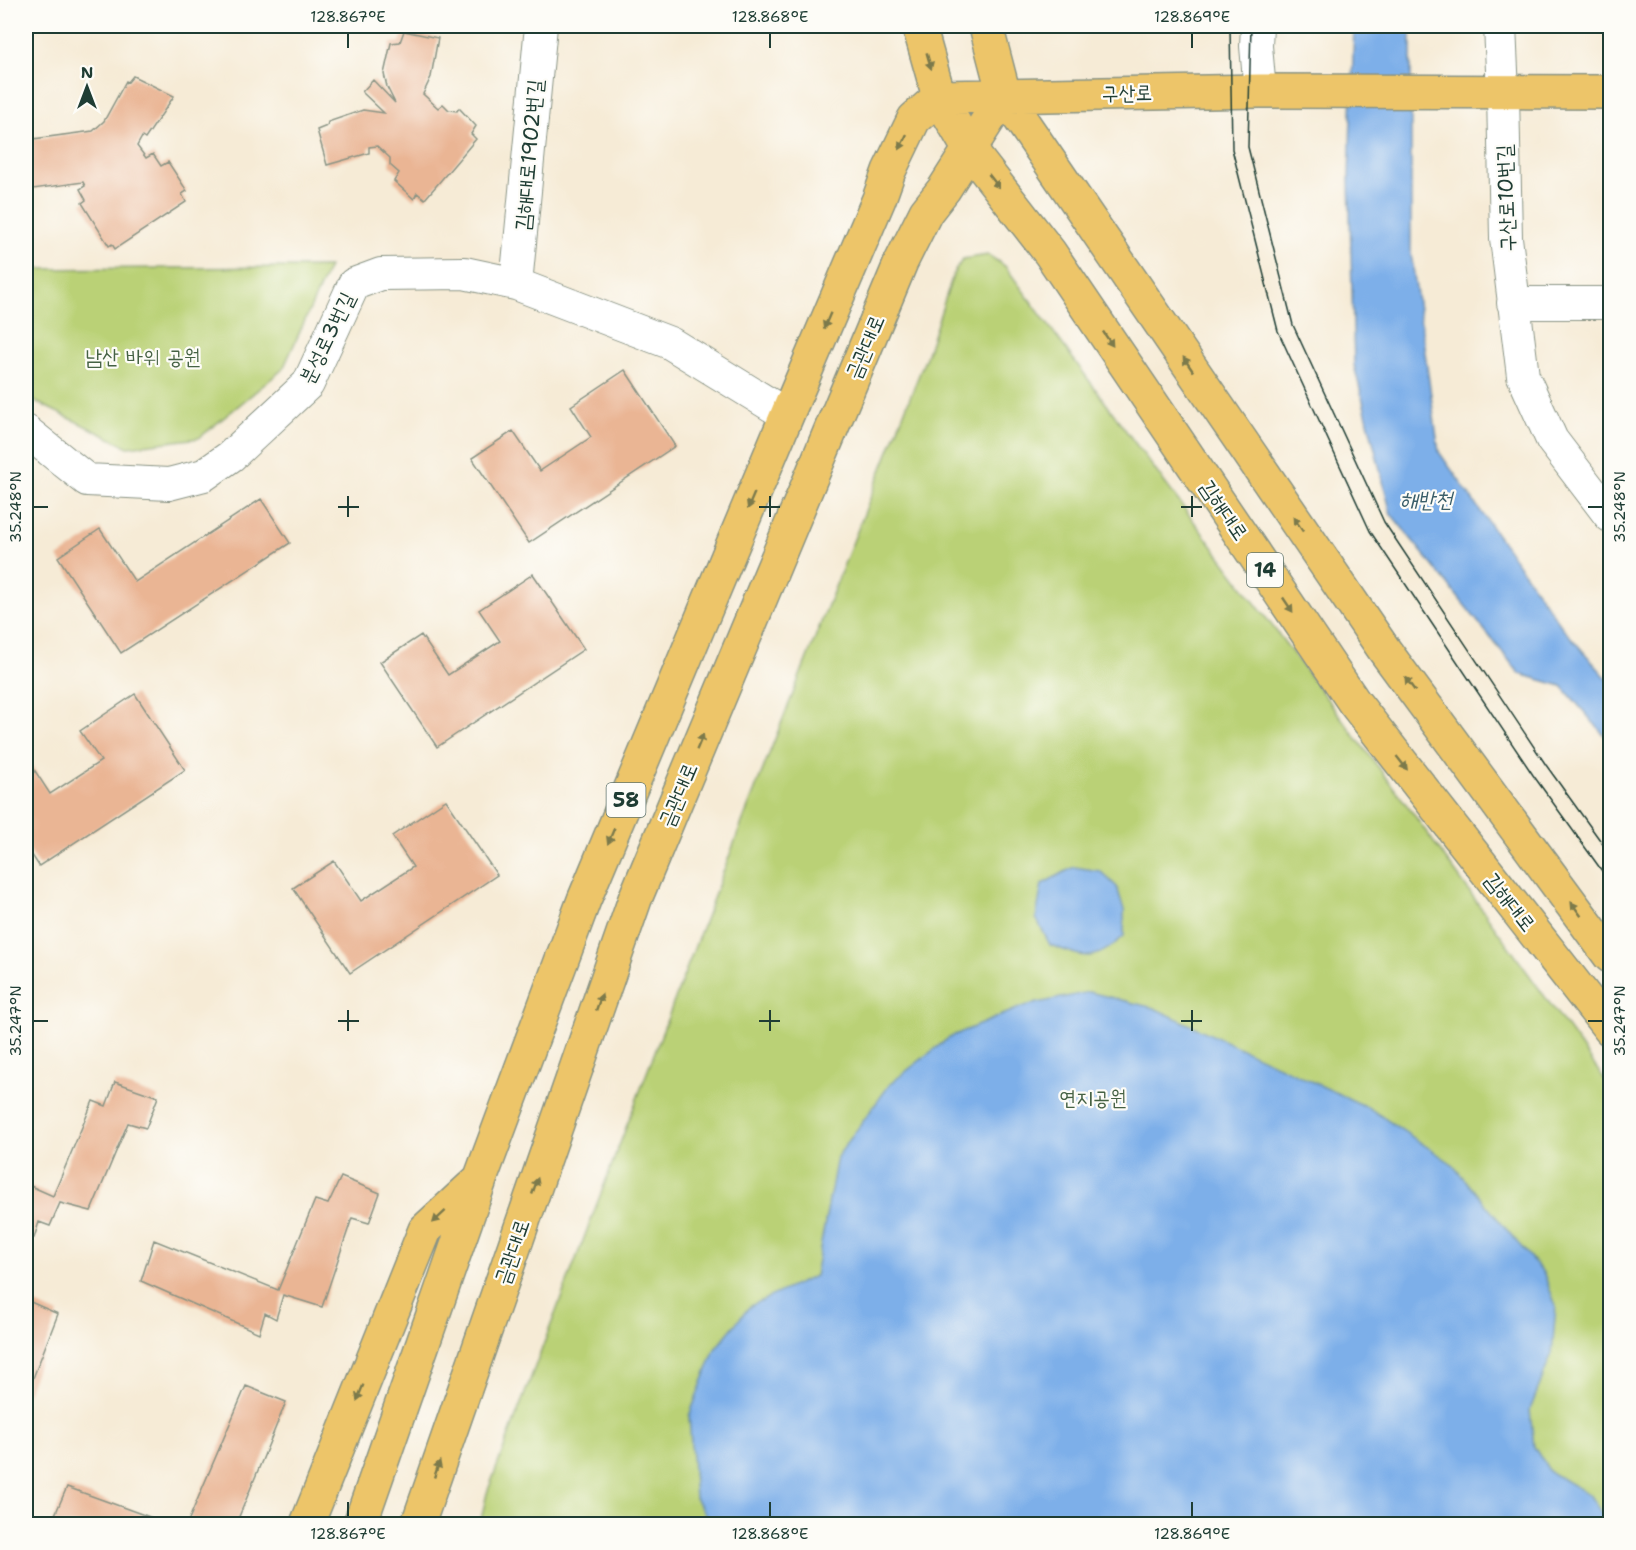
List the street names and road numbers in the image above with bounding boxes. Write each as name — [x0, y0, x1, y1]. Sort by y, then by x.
street label: 김해대로1902번길 — [508, 78, 550, 232]
street label: 구산로 — [1101, 79, 1153, 107]
street label: 구산로10번길 — [1490, 144, 1522, 252]
street label: 분성로3번길 — [293, 287, 361, 389]
street label: 금관대로 — [839, 310, 891, 384]
street label: 김해대로 — [1193, 474, 1255, 546]
road number: 14 — [1247, 553, 1283, 587]
street label: 금관대로 — [652, 758, 704, 832]
road number: 58 — [606, 783, 646, 817]
street label: 김해대로 — [1478, 867, 1542, 937]
street label: 금관대로 — [488, 1215, 536, 1289]

